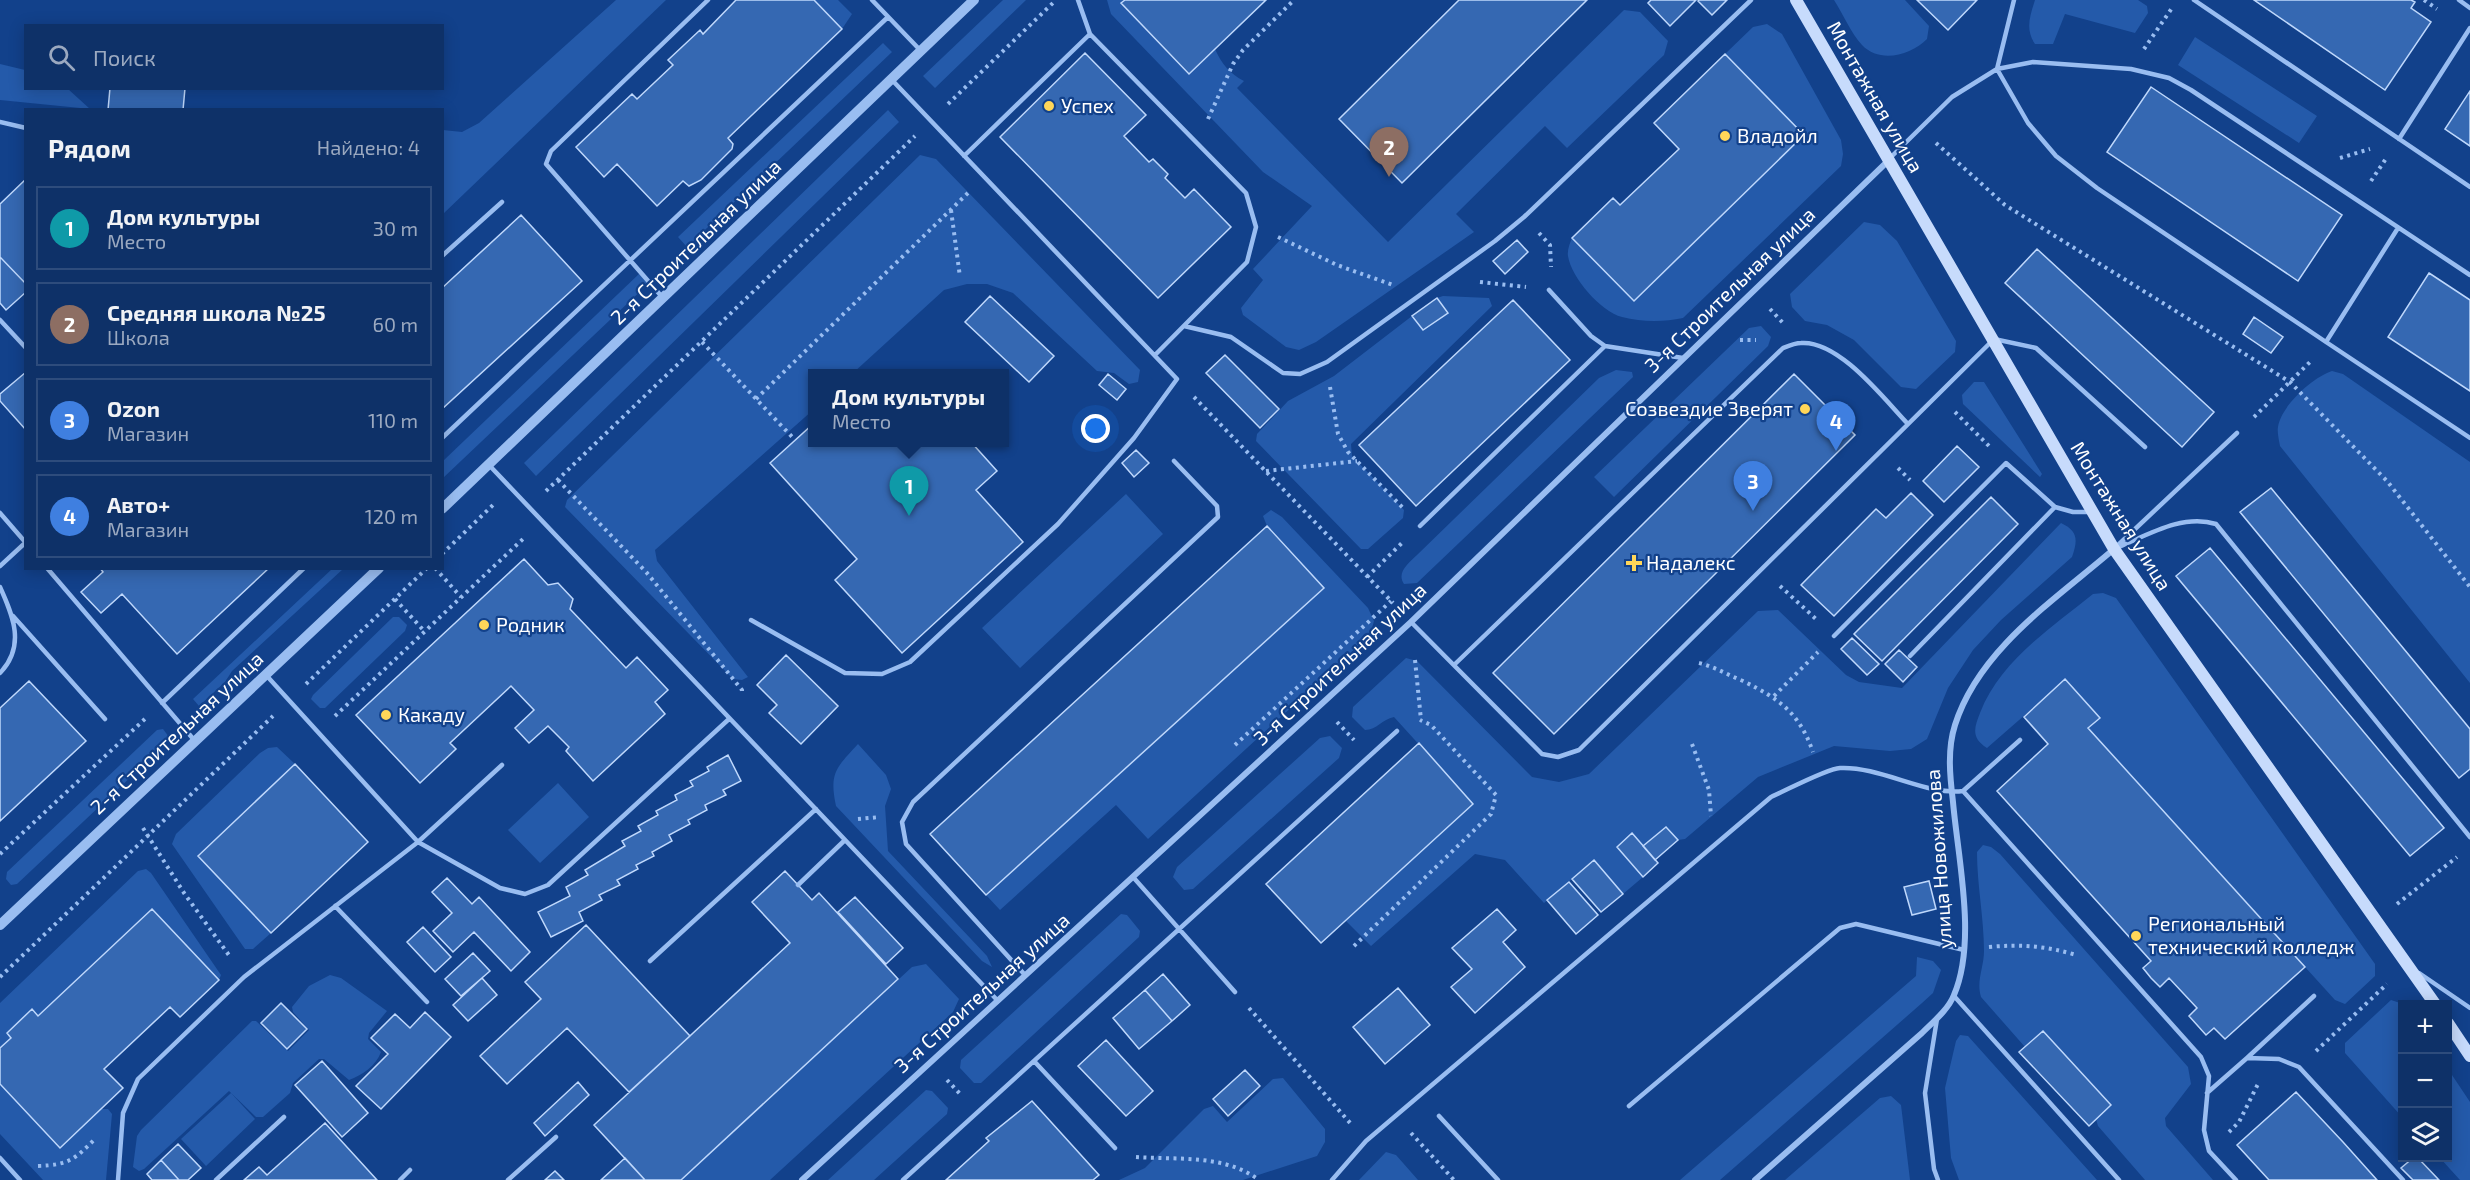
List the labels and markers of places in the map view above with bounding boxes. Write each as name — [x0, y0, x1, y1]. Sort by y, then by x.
place label: Успех — [1061, 93, 1114, 117]
marker: Успех — [1042, 99, 1056, 113]
place label: Владойл — [1737, 123, 1818, 147]
pin: 2 — [1370, 128, 1408, 177]
marker: Владойл — [1718, 129, 1732, 143]
place label: Созвездие Зверят — [1625, 396, 1793, 420]
marker: Созвездие Зверят — [1798, 402, 1812, 416]
pin: 4 — [1816, 402, 1856, 451]
pin: 3 — [1734, 462, 1772, 511]
pin: 1 — [890, 466, 928, 516]
place label: Надалекс — [1646, 550, 1736, 574]
marker: Надалекс — [1627, 556, 1641, 570]
place label: Родник — [496, 612, 565, 636]
marker: Родник — [477, 618, 491, 632]
place label: Какаду — [398, 702, 465, 727]
marker: Какаду — [379, 708, 393, 722]
place label: Региональный технический колледж — [2148, 911, 2355, 958]
marker: Региональный технический колледж — [2129, 929, 2143, 943]

